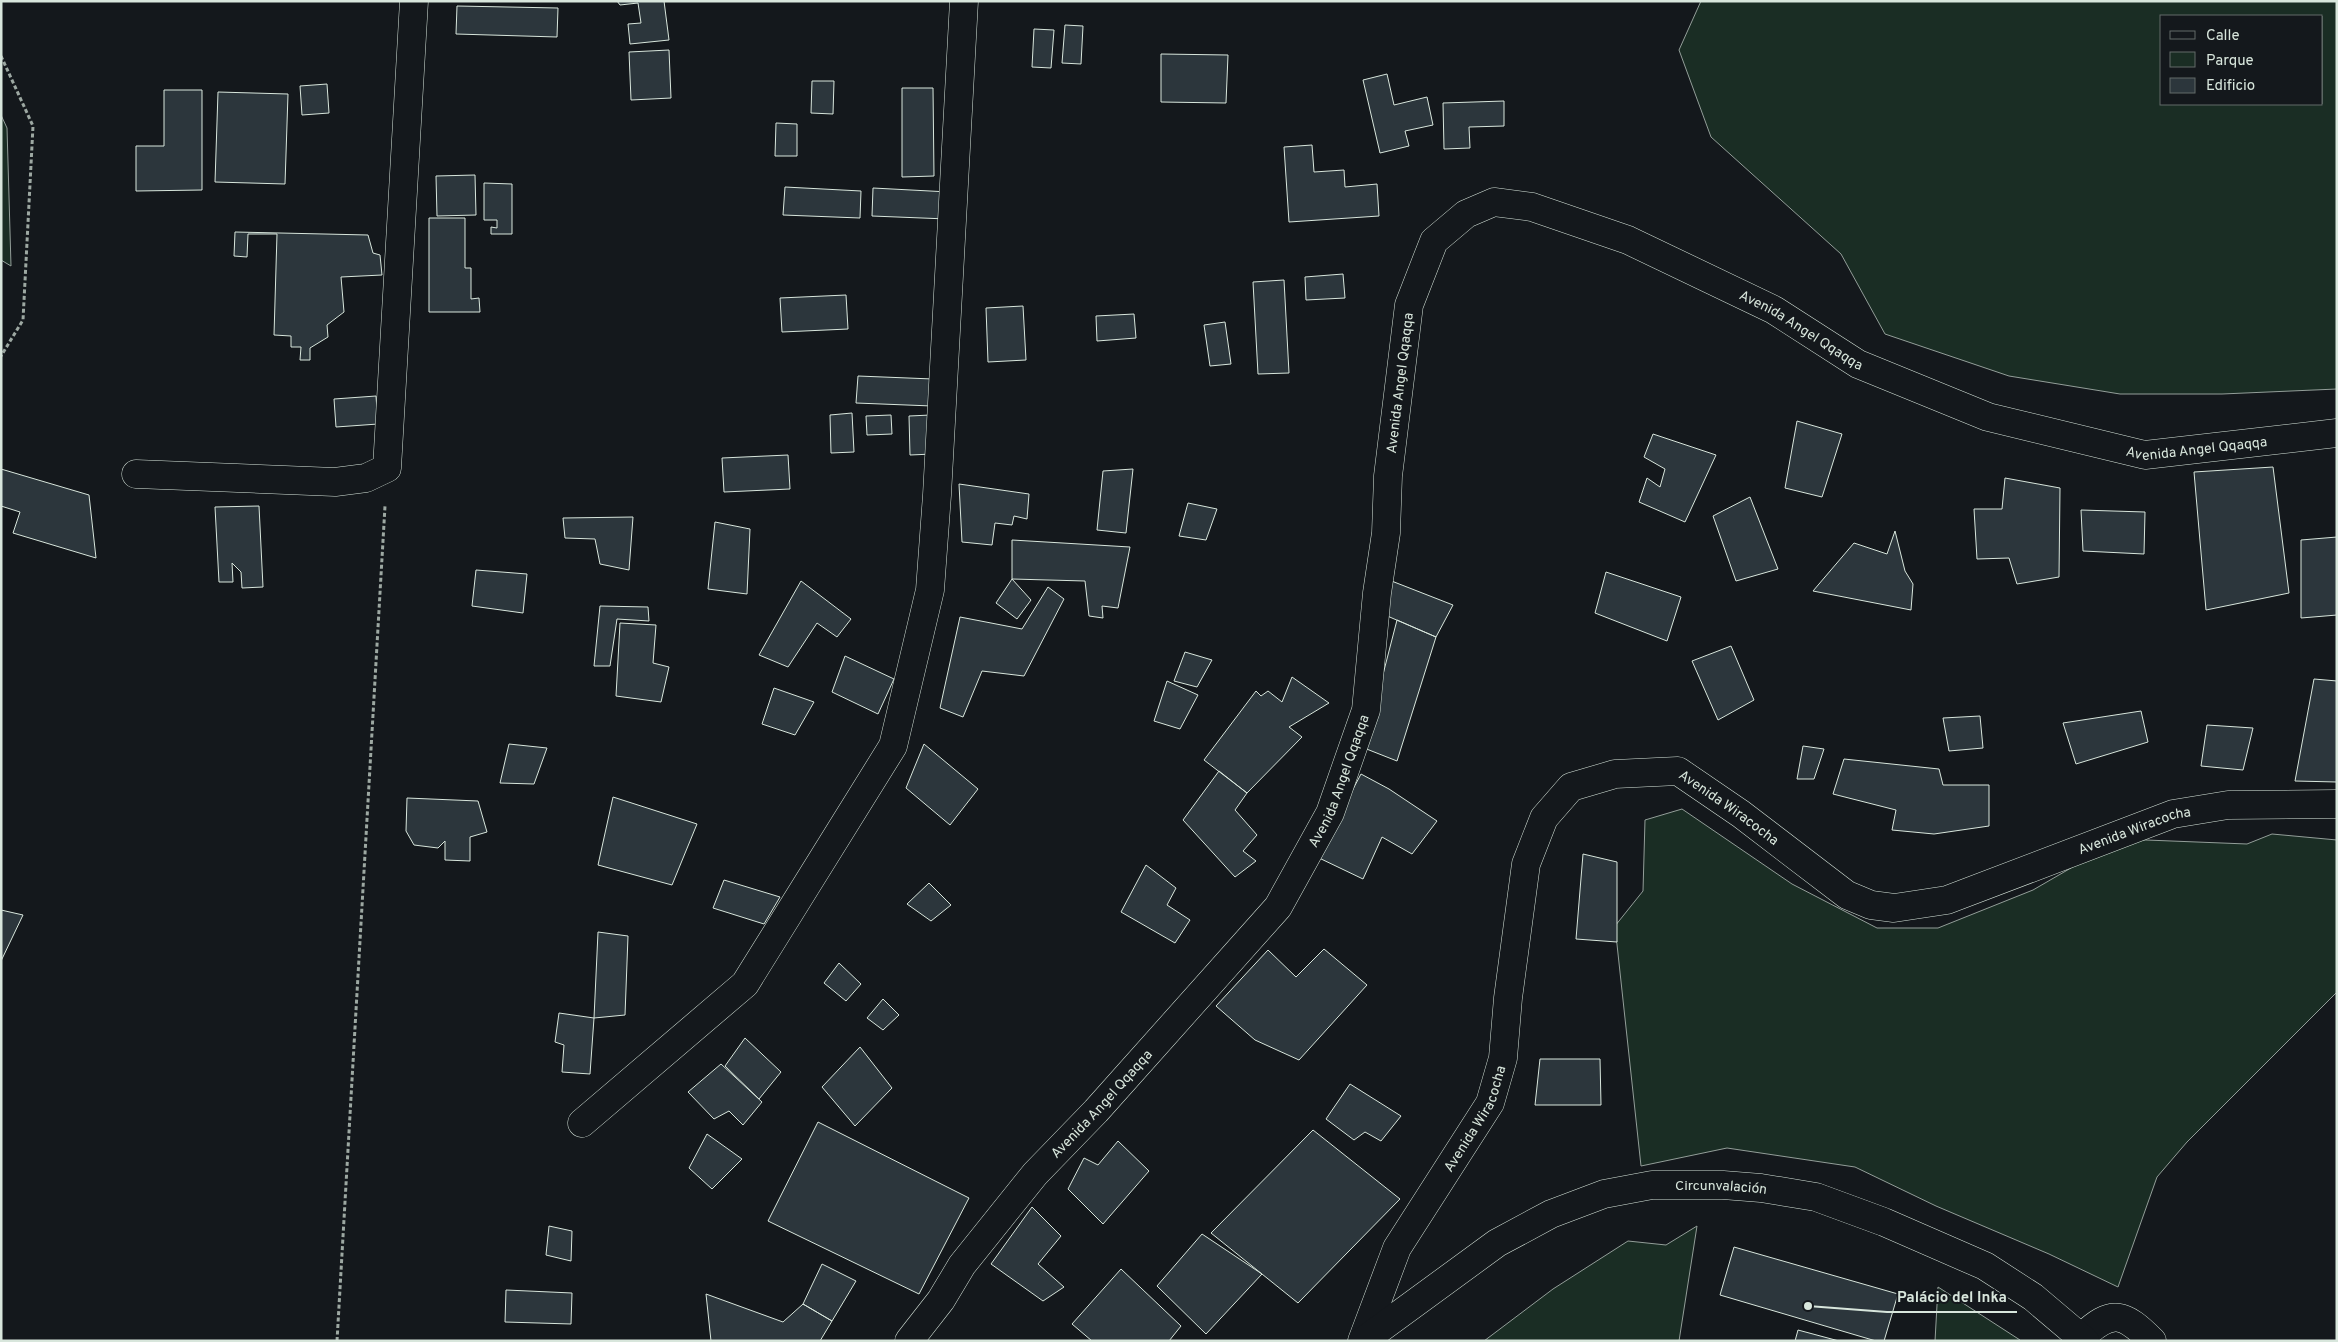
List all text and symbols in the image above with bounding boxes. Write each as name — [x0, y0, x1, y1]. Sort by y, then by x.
legend — [2160, 15, 2323, 105]
text: Calle — [2206, 27, 2240, 46]
text: Parque — [2206, 52, 2254, 71]
text: Edificio — [2206, 77, 2255, 96]
street label: Avenida Angel Qqaqqa — [1736, 288, 1865, 375]
street label: Avenida Angel Qqaqqa — [1384, 312, 1418, 455]
street label: Avenida Angel Qqaqqa — [2124, 434, 2268, 465]
street label: Avenida Angel Qqaqqa — [1306, 713, 1374, 851]
street label: Avenida Wiracocha — [1675, 767, 1782, 850]
street label: Avenida Wiracocha — [2076, 804, 2192, 859]
street label: Avenida Angel Qqaqqa — [1048, 1047, 1157, 1163]
street label: Avenida Wiracocha — [1441, 1064, 1510, 1176]
street label: Circunvalación — [1675, 1178, 1768, 1199]
callout: Palácio del Inka — [1887, 1282, 2017, 1312]
text: Palácio del Inka — [1897, 1289, 2007, 1308]

